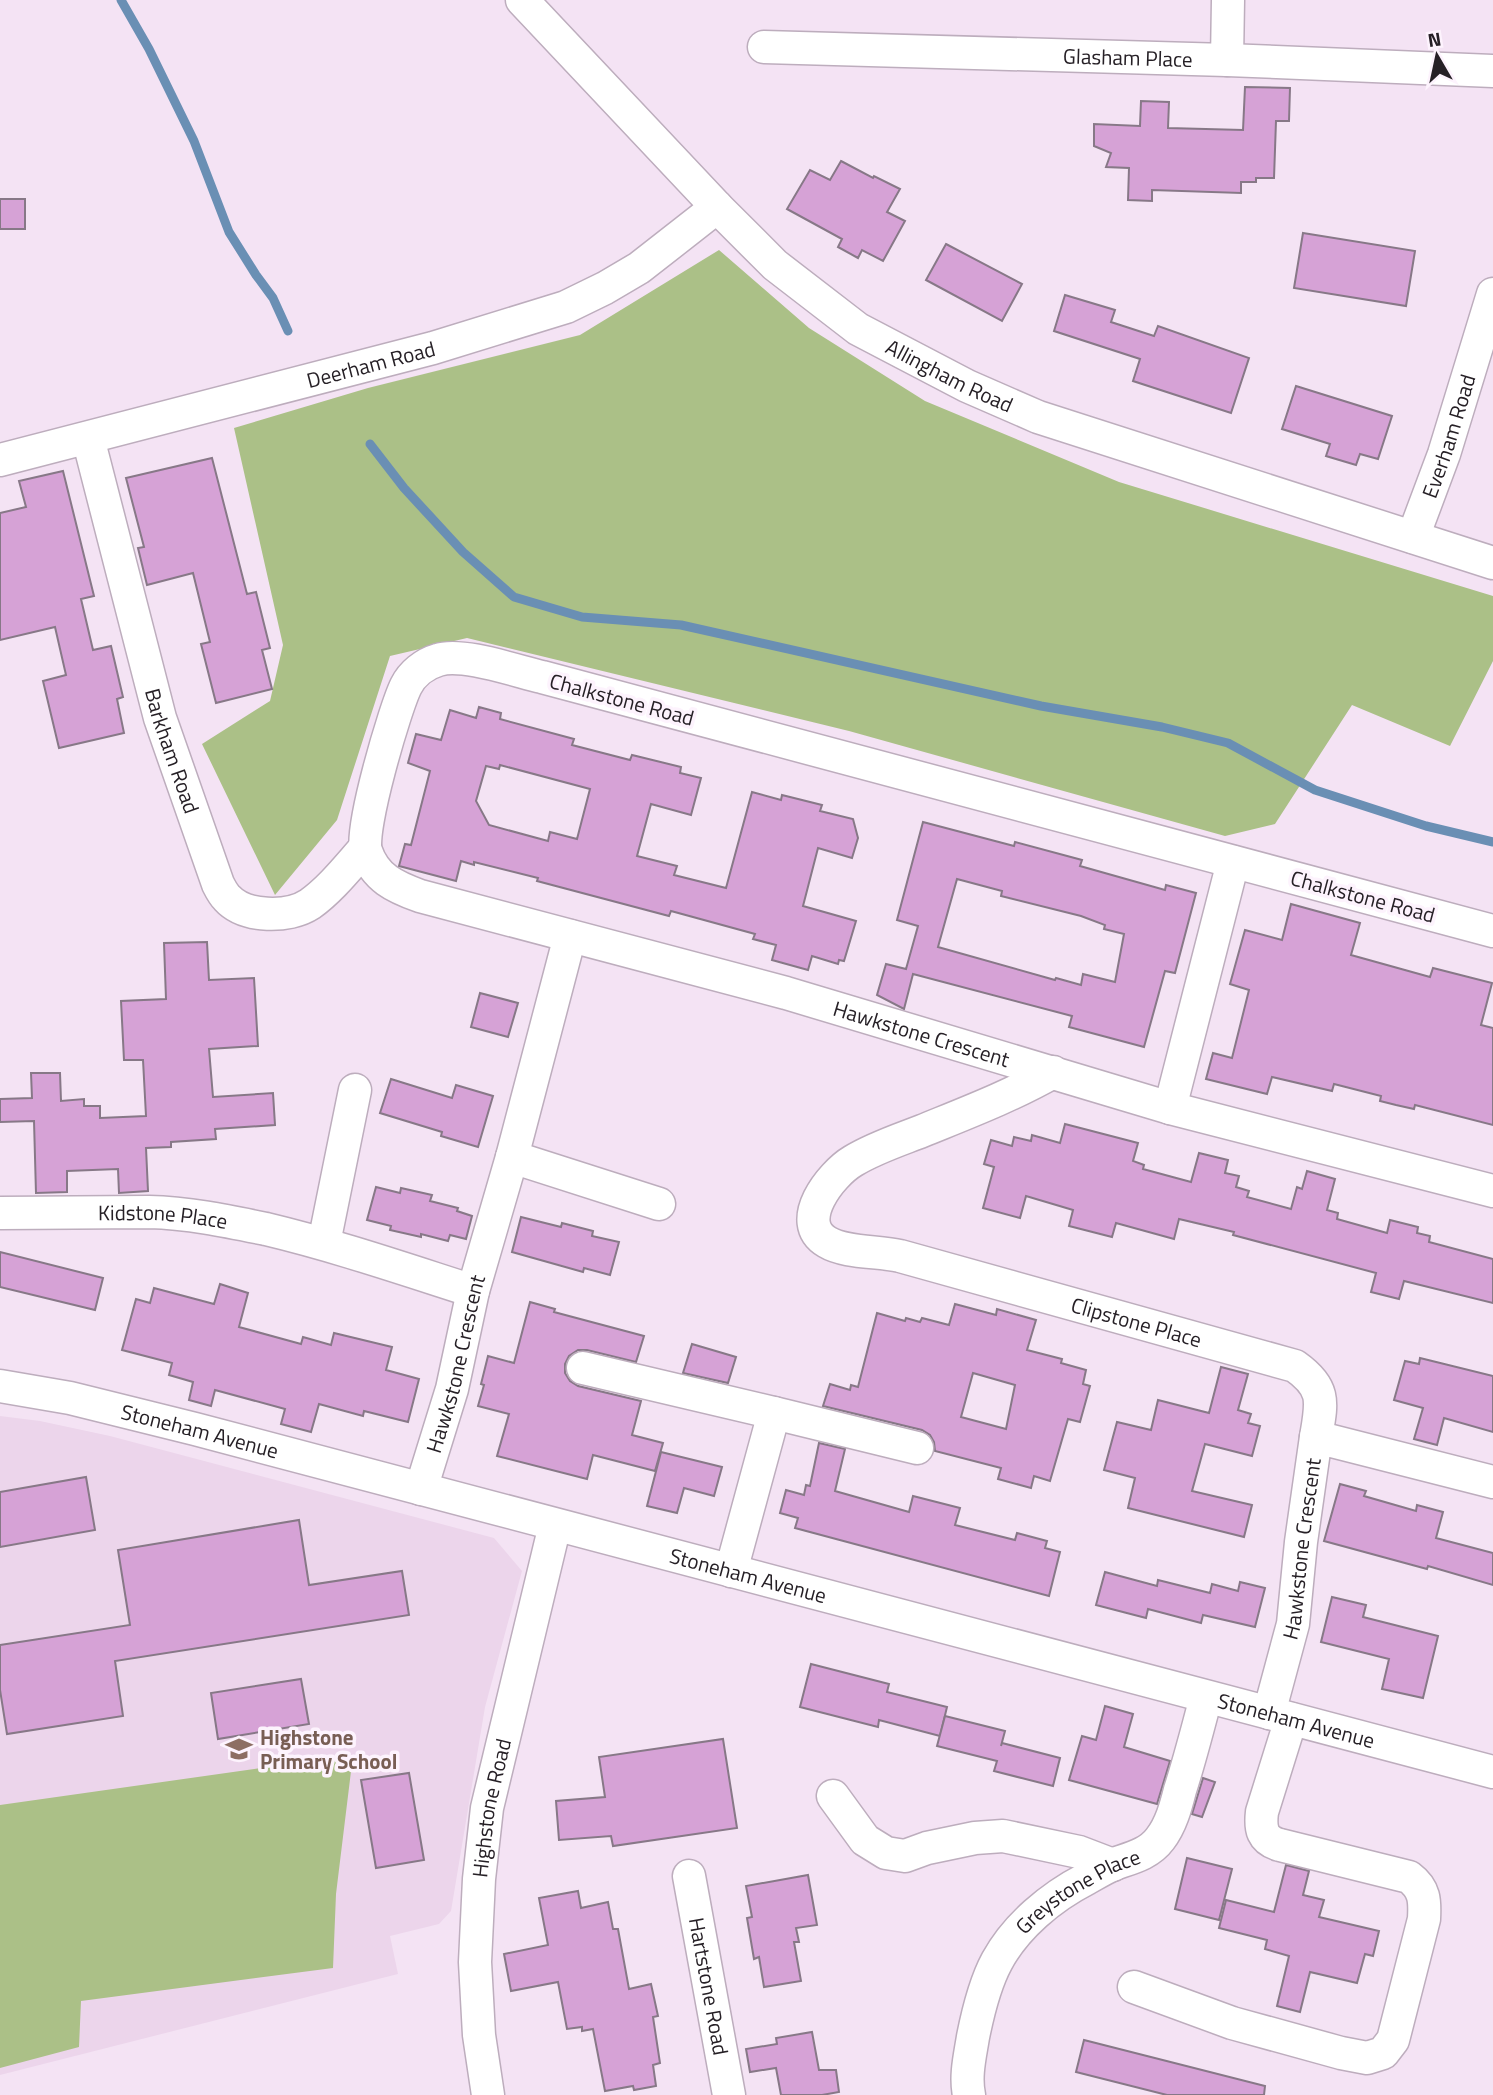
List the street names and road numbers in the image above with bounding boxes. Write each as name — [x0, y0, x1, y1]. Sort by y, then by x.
street label: Glasham Place — [1063, 39, 1193, 75]
street label: Allingham Road — [880, 330, 1018, 420]
street label: Deerham Road — [303, 332, 438, 396]
street label: Everham Road — [1413, 370, 1484, 503]
street label: Chalkstone Road — [546, 664, 698, 734]
street label: Barkham Road — [137, 685, 208, 818]
street label: Chalkstone Road — [1287, 861, 1439, 931]
street label: Hawkstone Crescent — [829, 992, 1014, 1075]
street label: Kidstone Place — [98, 1196, 230, 1237]
street label: Hawkstone Crescent — [417, 1270, 493, 1457]
street label: Clipstone Place — [1068, 1288, 1206, 1355]
street label: Stoneham Avenue — [118, 1395, 282, 1466]
street label: Hawkstone Crescent — [1274, 1455, 1329, 1643]
street label: Stoneham Avenue — [666, 1539, 830, 1611]
street label: Stoneham Avenue — [1214, 1684, 1378, 1756]
street label: Highstone Road — [463, 1735, 519, 1879]
street label: Greystone Place — [1007, 1840, 1145, 1941]
street label: Hartstone Road — [681, 1915, 737, 2058]

